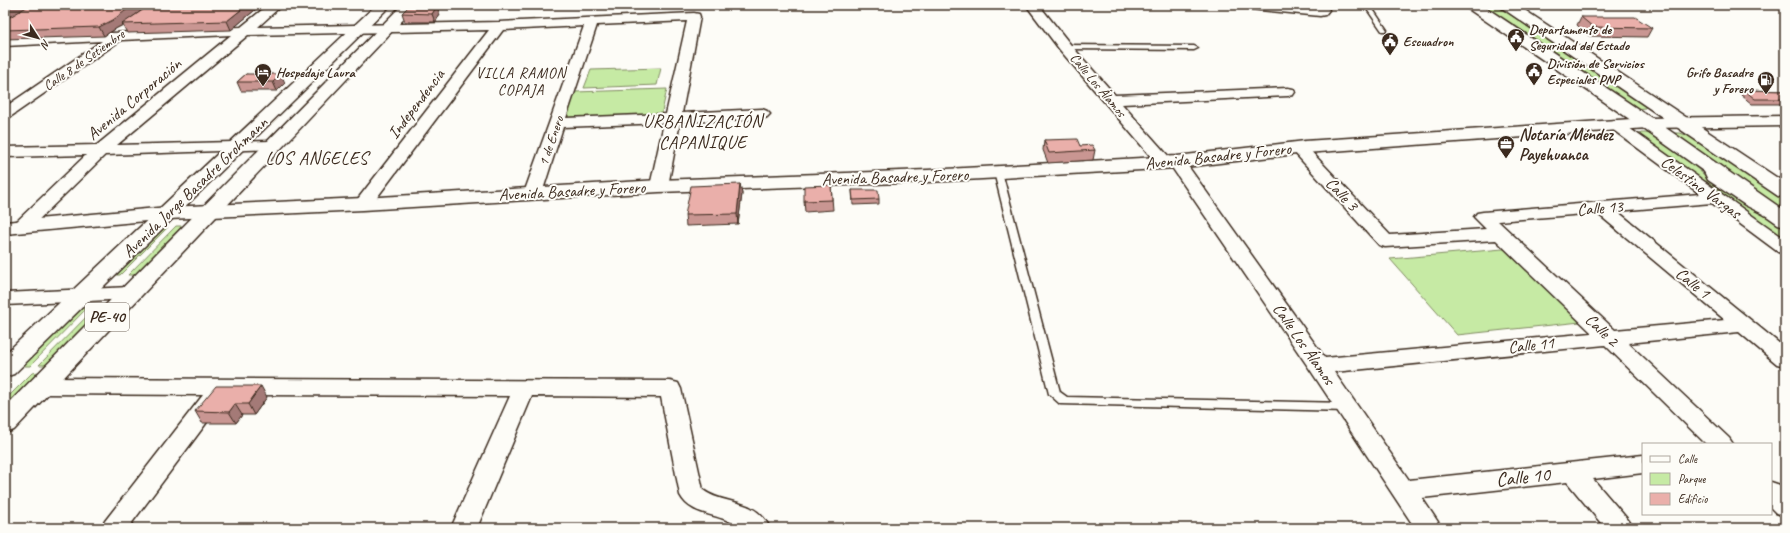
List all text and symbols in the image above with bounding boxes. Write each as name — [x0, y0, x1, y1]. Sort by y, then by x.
north arrow — [18, 18, 58, 58]
place label: Departamento de Seguridad del Estado — [1529, 21, 1630, 54]
street label: Calle 8 de Setiembre — [40, 25, 129, 94]
public building icon: Departamento de Seguridad del Estado — [1506, 27, 1526, 52]
public building icon: Escuadron — [1380, 31, 1400, 56]
place label: Escuadron — [1403, 33, 1454, 50]
text: N — [37, 37, 54, 53]
street label: Calle Los Álamos — [1066, 50, 1130, 121]
street label: Avenida Corporación — [83, 53, 186, 145]
place label: División de Servicios Especiales PNP — [1547, 55, 1646, 88]
public building icon: División de Servicios Especiales PNP — [1524, 61, 1544, 86]
hotel icon: Hospedaje Laura — [253, 62, 273, 87]
place label: Hospedaje Laura — [276, 64, 356, 81]
street label: Independencia — [383, 64, 450, 143]
district label: VILLA RAMON COPAJA — [476, 64, 568, 100]
place label: Grifo Basadre y Forero — [1686, 64, 1754, 97]
fuel station icon: Grifo Basadre y Forero — [1756, 70, 1776, 95]
district label: URBANIZACIÓN CAPANIQUE — [643, 110, 765, 153]
street label: Avenida Jorge Basadre Grohmann — [118, 111, 273, 262]
street label: 1 de Enero — [535, 113, 568, 168]
place label: Notaría Méndez Payehuanca — [1519, 124, 1615, 165]
office icon: Notaría Méndez Payehuanca — [1496, 134, 1516, 159]
street label: Avenida Basadre y Forero — [1144, 138, 1293, 174]
district label: LOS ANGELES — [265, 147, 371, 169]
street label: Celestino Vargas — [1657, 151, 1747, 224]
street label: Avenida Basadre y Forero — [821, 164, 970, 190]
street label: Calle 3 — [1321, 173, 1364, 216]
street label: Avenida Basadre y Forero — [498, 177, 647, 205]
street label: Calle 13 — [1576, 195, 1625, 220]
street label: Calle 1 — [1671, 263, 1716, 304]
street label: Calle Los Álamos — [1268, 298, 1342, 391]
road number: PE-40 — [85, 303, 129, 331]
street label: Calle 2 — [1581, 309, 1624, 352]
street label: Calle 11 — [1507, 332, 1556, 358]
legend — [1642, 443, 1772, 515]
text: Calle — [1678, 451, 1698, 467]
street label: Calle 10 — [1495, 462, 1553, 492]
text: Parque — [1678, 471, 1707, 487]
text: Edificio — [1678, 491, 1708, 507]

